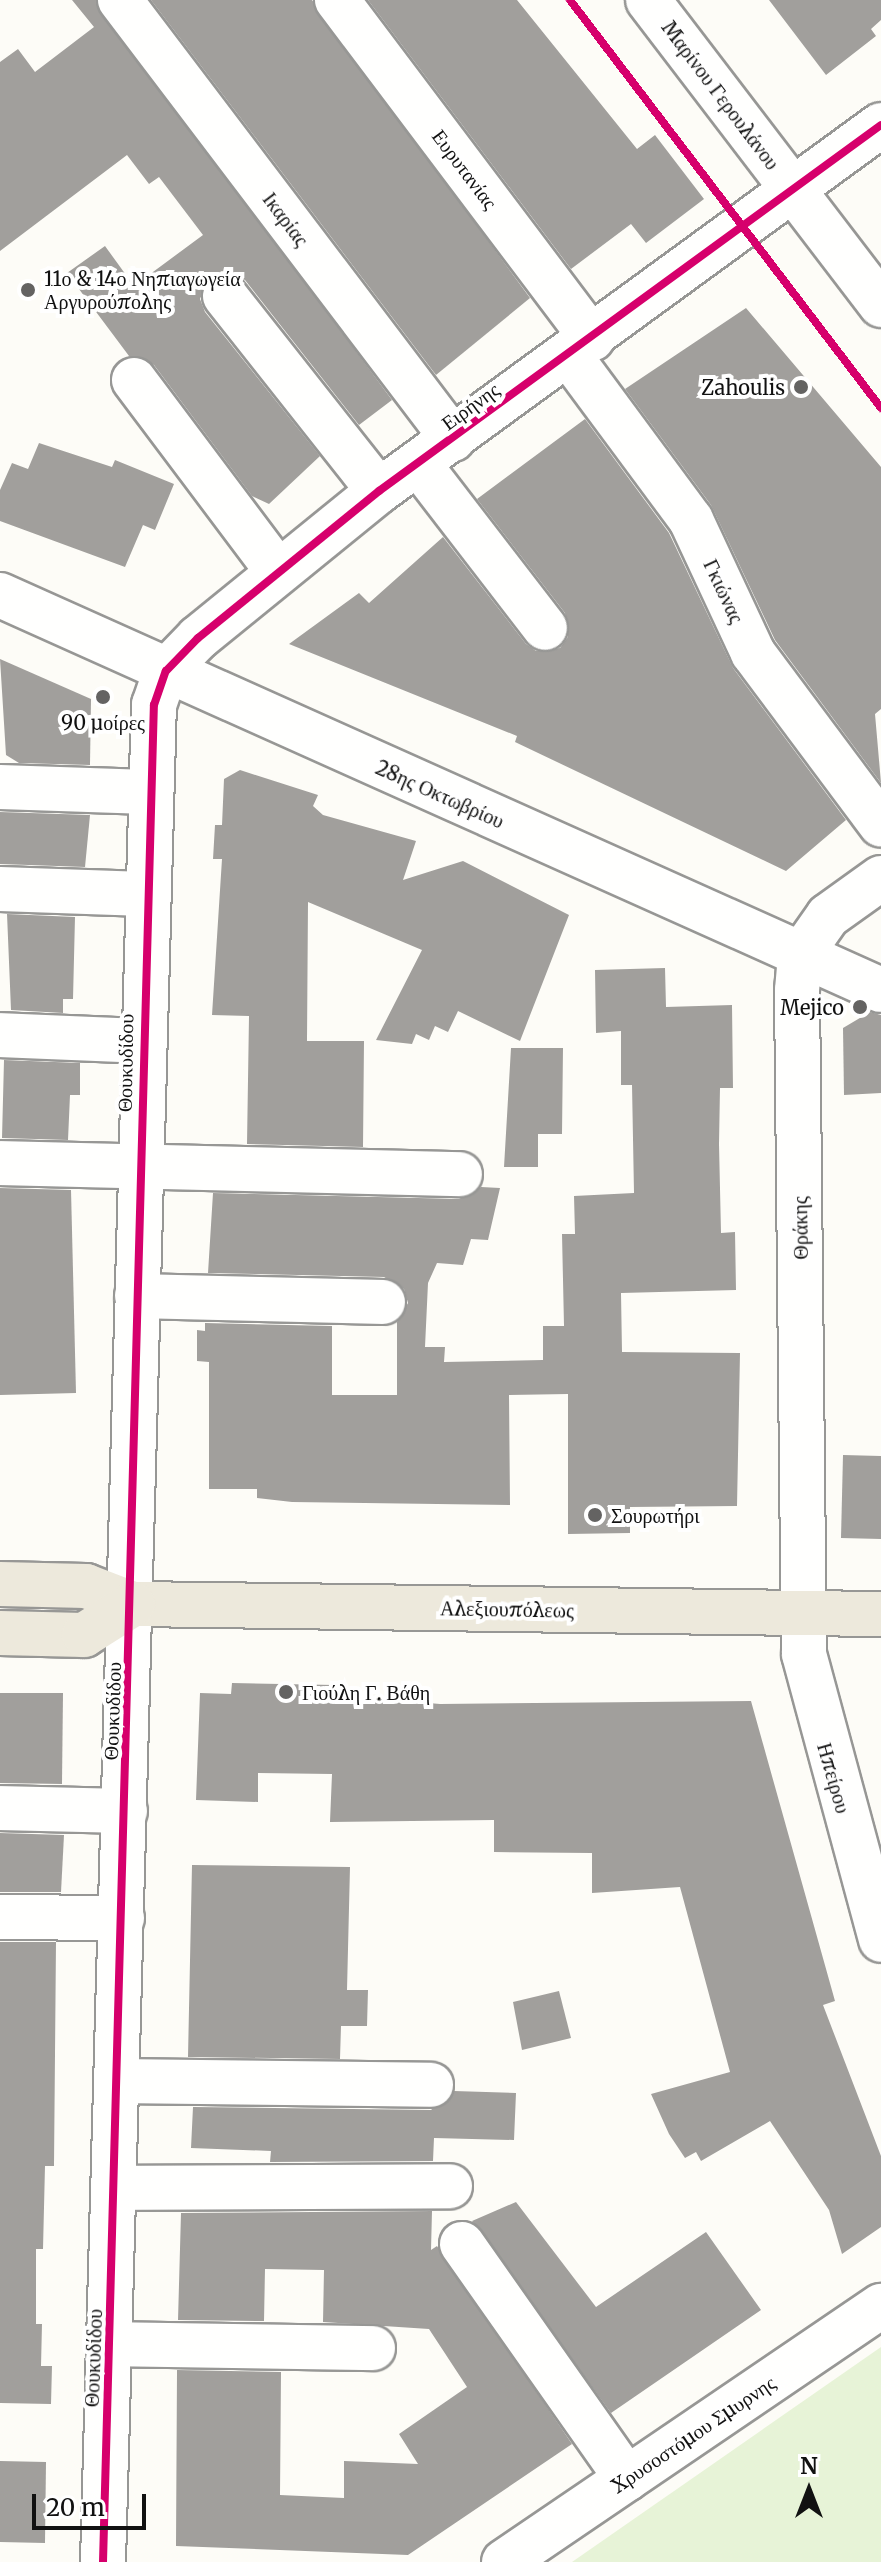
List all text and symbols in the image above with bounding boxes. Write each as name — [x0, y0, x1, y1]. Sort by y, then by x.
street label: Μαρίνου Γερουλάνου — [657, 16, 785, 174]
street label: Ευρυτανίας — [427, 125, 503, 213]
street label: Ικαρίας — [258, 187, 314, 251]
place label: 11ο & 14ο Νηπιαγωγεία Αργυρούπολης — [44, 266, 241, 313]
marker: 11ο & 14ο Νηπιαγωγεία Αργυρούπολης — [19, 281, 37, 299]
place label: Zahoulis — [701, 375, 785, 399]
street label: Ειρήνης — [436, 377, 504, 435]
marker: Zahoulis — [792, 378, 810, 396]
street label: Γκιώνας — [699, 555, 749, 627]
marker: 90 μοίρες — [94, 688, 112, 706]
place label: 90 μοίρες — [61, 710, 145, 734]
street label: 28ης Οκτωβρίου — [372, 755, 508, 833]
place label: Mejico — [780, 995, 844, 1019]
marker: Mejico — [851, 998, 869, 1016]
street label: Θουκυδίδου — [112, 1014, 138, 1112]
street label: Θράκης — [787, 1196, 813, 1260]
place label: Σουρωτήρι — [611, 1503, 700, 1527]
marker: Σουρωτήρι — [586, 1506, 604, 1524]
street label: Αλεξιουπόλεως — [440, 1596, 574, 1622]
street label: Θουκυδίδου — [98, 1661, 126, 1761]
place label: Γιούλη Γ. Βάθη — [302, 1680, 430, 1704]
marker: Γιούλη Γ. Βάθη — [277, 1683, 295, 1701]
street label: Ηπείρου — [813, 1740, 855, 1816]
street label: Θουκυδίδου — [79, 2308, 107, 2408]
street label: Χρυσοστόμου Σμυρνης — [607, 2370, 779, 2498]
north arrow — [769, 2450, 849, 2530]
text: N — [800, 2452, 818, 2480]
scale bar — [36, 2478, 150, 2528]
text: 20 m — [46, 2492, 105, 2523]

